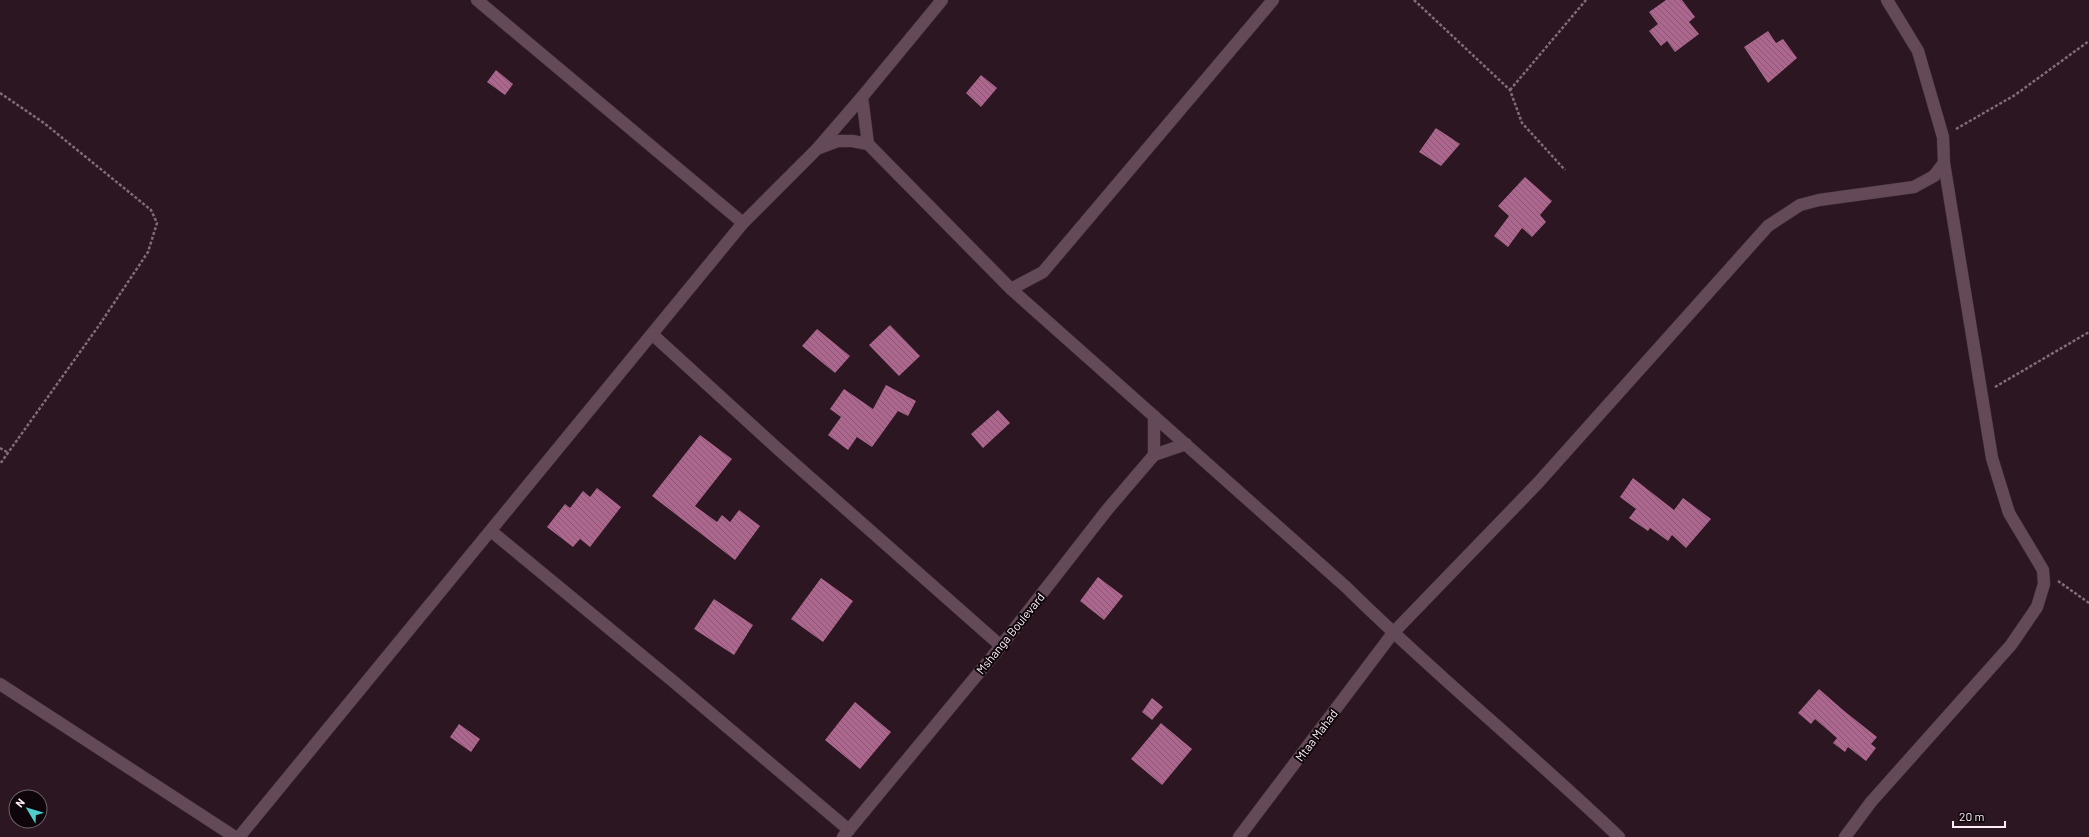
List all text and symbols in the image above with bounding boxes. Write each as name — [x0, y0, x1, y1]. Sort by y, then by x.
street label: Mshanga Boulevard — [973, 590, 1047, 676]
street label: Mtaa Mahad — [1292, 706, 1340, 764]
north arrow — [8, 789, 48, 829]
text: N — [12, 796, 27, 809]
scale bar — [1953, 803, 2005, 829]
text: 20 m — [1959, 809, 1985, 823]

